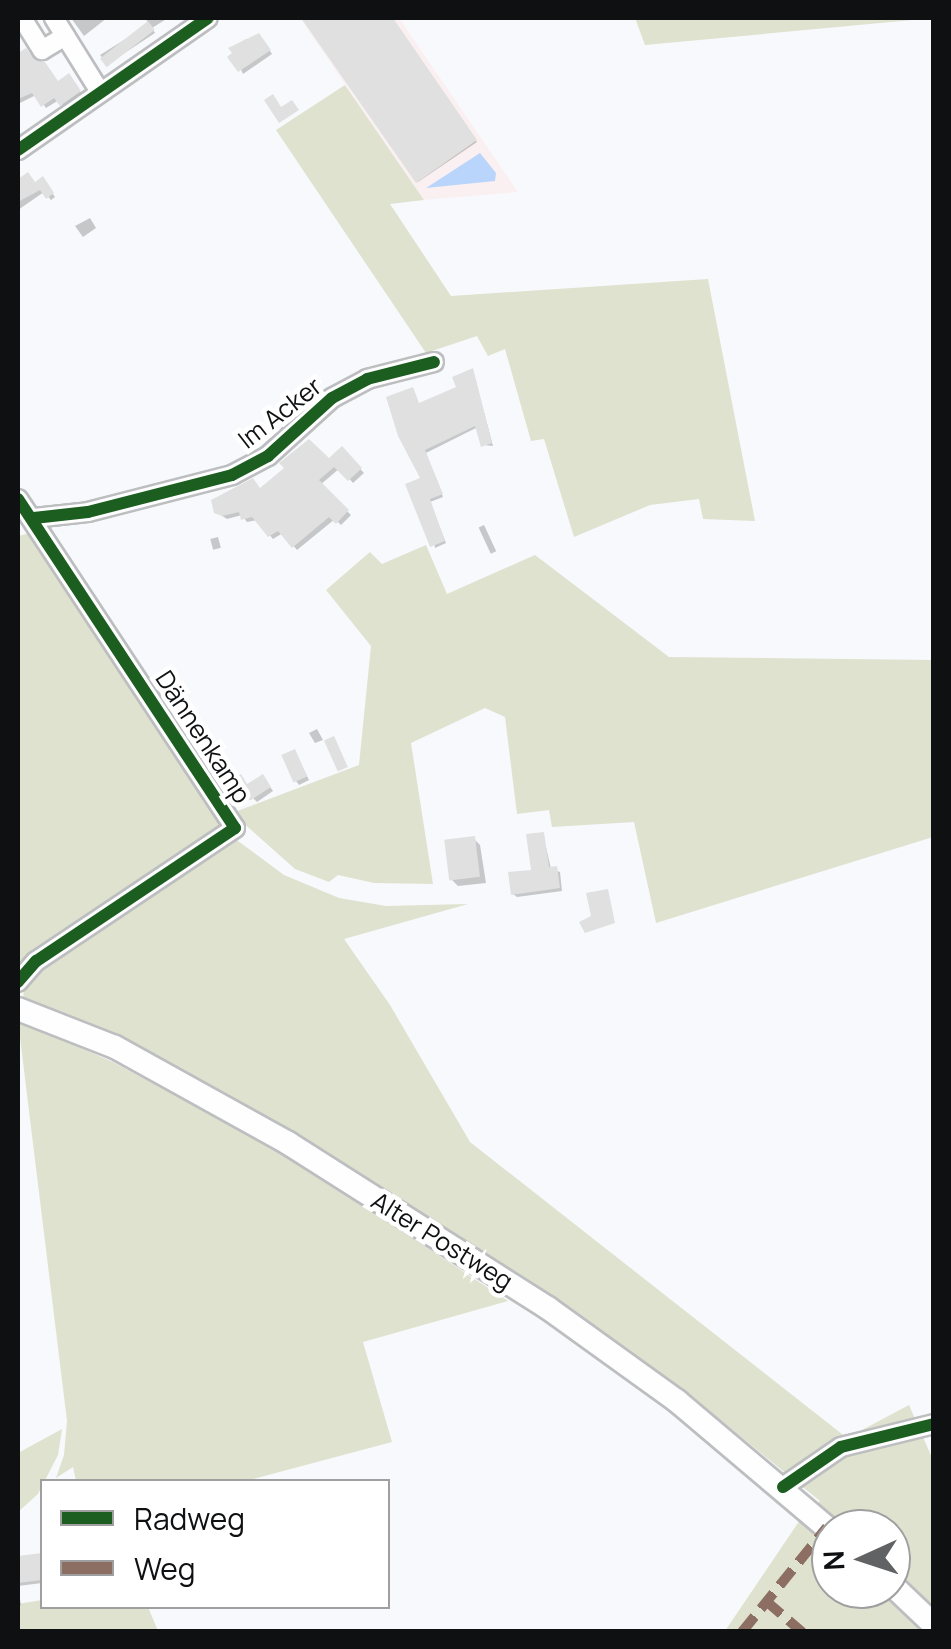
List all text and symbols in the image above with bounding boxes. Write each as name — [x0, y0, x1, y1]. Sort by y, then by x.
street label: Im Acker — [232, 371, 328, 455]
street label: Dännenkamp — [149, 665, 257, 809]
street label: Alter Postweg — [366, 1186, 518, 1296]
legend — [40, 1479, 390, 1609]
text: Radweg — [134, 1498, 245, 1539]
north arrow — [811, 1509, 911, 1609]
text: Weg — [134, 1548, 196, 1589]
text: N — [814, 1549, 853, 1572]

